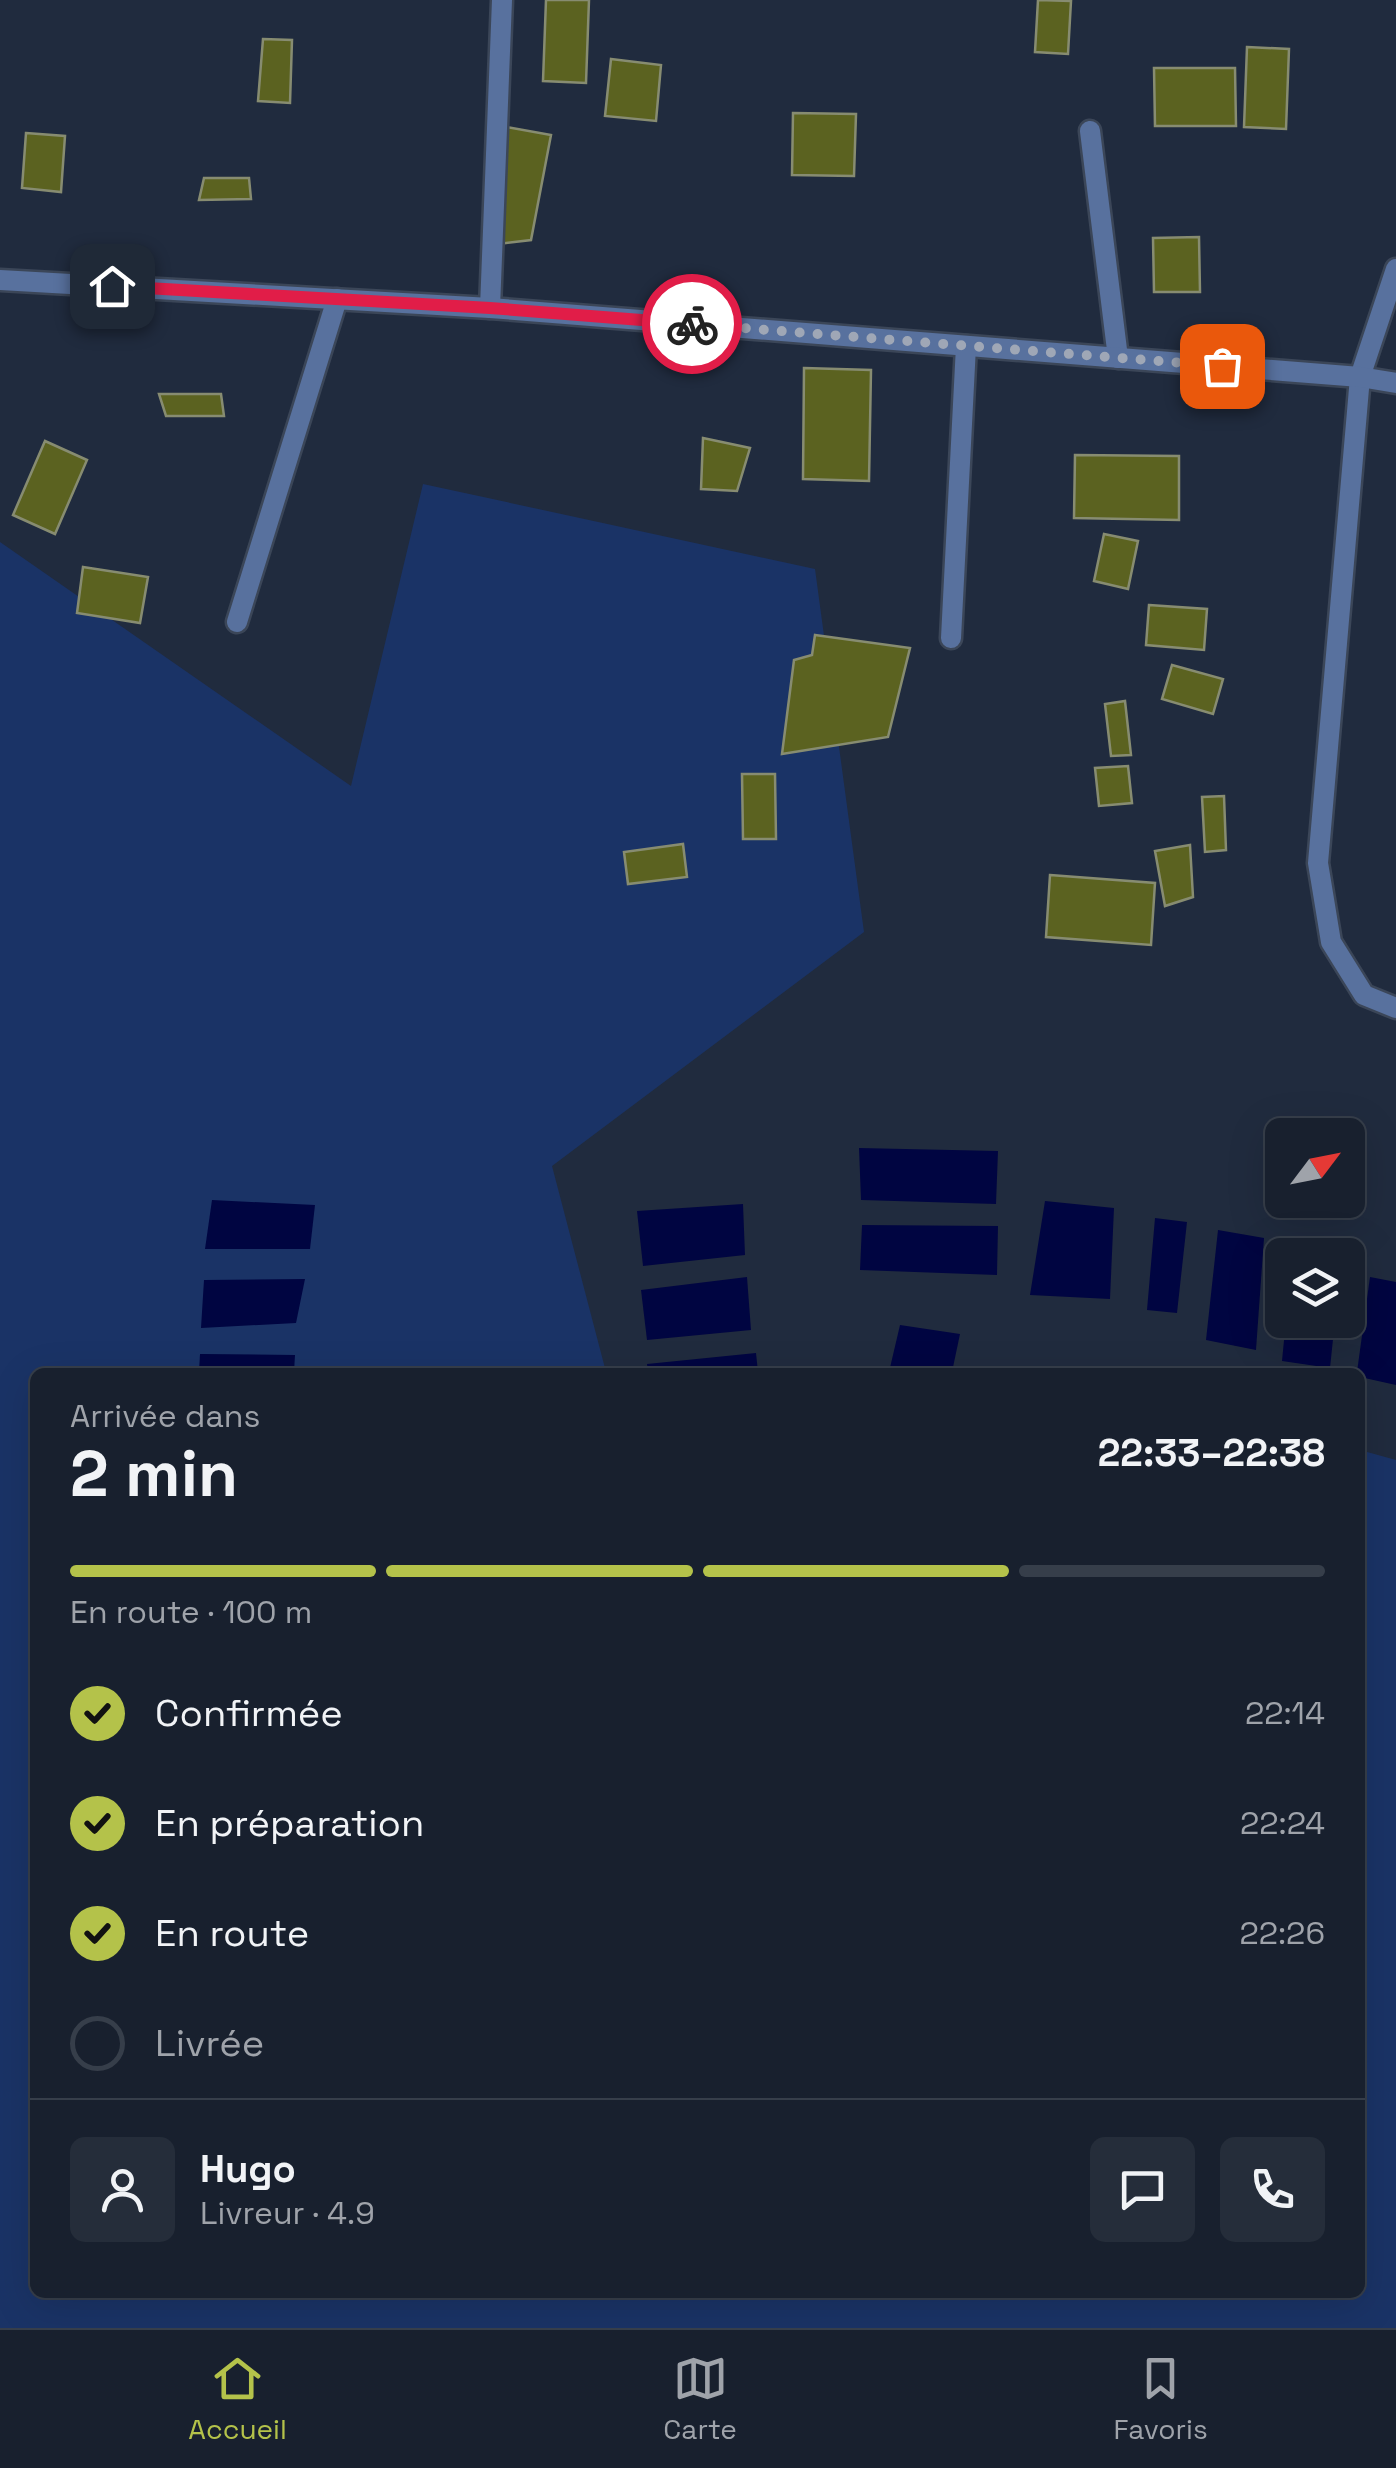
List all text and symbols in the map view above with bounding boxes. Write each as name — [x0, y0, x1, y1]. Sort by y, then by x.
pin — [70, 244, 155, 329]
icon: home — [85, 259, 140, 314]
courier — [642, 274, 742, 374]
icon: bike — [665, 297, 720, 352]
pin — [1180, 324, 1265, 409]
icon: bag — [1195, 339, 1250, 394]
north arrow — [1265, 1118, 1365, 1218]
map controls — [1265, 1118, 1365, 1338]
button: layers — [1265, 1238, 1365, 1338]
text: Arrivée dans — [70, 1396, 260, 1436]
text: 22:33–22:38 — [1098, 1429, 1325, 1477]
text: 2 min — [70, 1432, 238, 1515]
text: En route · 100 m — [70, 1592, 312, 1632]
icon: check — [70, 1686, 125, 1741]
text: Confirmée — [155, 1689, 343, 1737]
text: 22:14 — [1245, 1693, 1325, 1733]
icon: check — [70, 1796, 125, 1851]
text: En préparation — [155, 1799, 424, 1847]
text: 22:24 — [1240, 1803, 1325, 1843]
icon: check — [70, 1906, 125, 1961]
text: En route — [155, 1909, 309, 1957]
text: 22:26 — [1239, 1913, 1325, 1953]
text: Livrée — [155, 2019, 264, 2067]
button: person — [70, 2137, 175, 2242]
button: chat — [1090, 2137, 1195, 2242]
button: phone — [1220, 2137, 1325, 2242]
text: Hugo — [200, 2145, 296, 2193]
text: Livreur · 4.9 — [200, 2193, 375, 2233]
tab: Accueil — [188, 2351, 287, 2447]
tab: Carte — [663, 2351, 737, 2447]
tab: Favoris — [1113, 2351, 1208, 2447]

